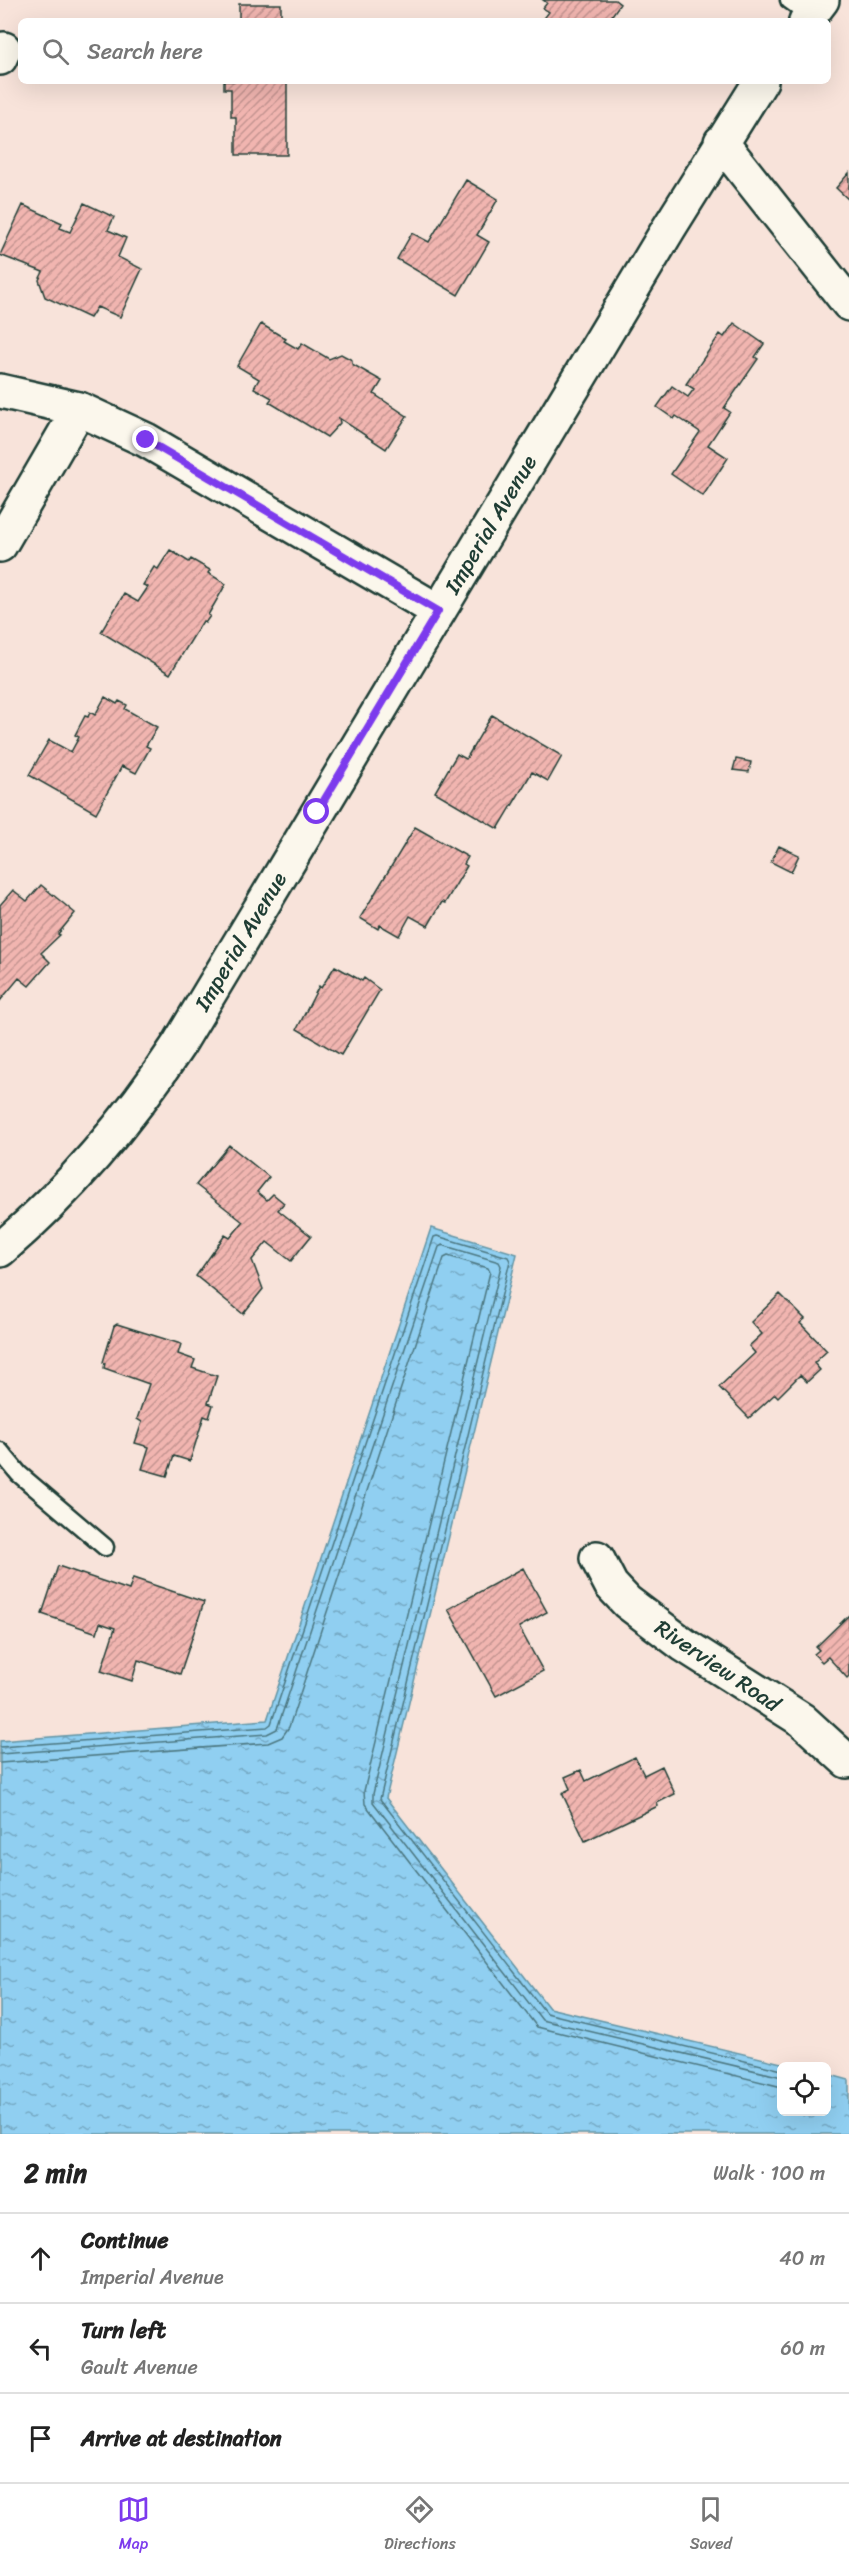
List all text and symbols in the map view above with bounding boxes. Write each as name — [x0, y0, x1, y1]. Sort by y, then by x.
search box — [18, 18, 831, 84]
text: Search here — [87, 32, 203, 71]
icon: search — [39, 35, 72, 68]
route end — [132, 426, 158, 452]
street label: Imperial Avenue — [433, 447, 548, 602]
route start — [303, 798, 329, 824]
street label: Imperial Avenue — [183, 864, 298, 1019]
street label: Riverview Road — [646, 1609, 790, 1723]
map controls — [777, 2062, 831, 2116]
button: locate — [777, 2062, 831, 2116]
text: 2 min — [24, 2150, 87, 2196]
text: Walk · 100 m — [713, 2156, 825, 2191]
text: Continue — [81, 2221, 169, 2260]
text: 40 m — [779, 2241, 825, 2276]
icon: ahead — [24, 2242, 57, 2275]
text: Imperial Avenue — [81, 2260, 224, 2295]
text: Turn left — [81, 2311, 166, 2350]
text: 60 m — [780, 2331, 825, 2366]
icon: left — [24, 2332, 57, 2365]
text: Gault Avenue — [81, 2350, 198, 2385]
text: Arrive at destination — [81, 2419, 282, 2458]
icon: arrive — [24, 2422, 57, 2455]
tab: Map — [117, 2493, 150, 2558]
tab: Directions — [384, 2493, 456, 2558]
tab: Saved — [690, 2493, 732, 2558]

